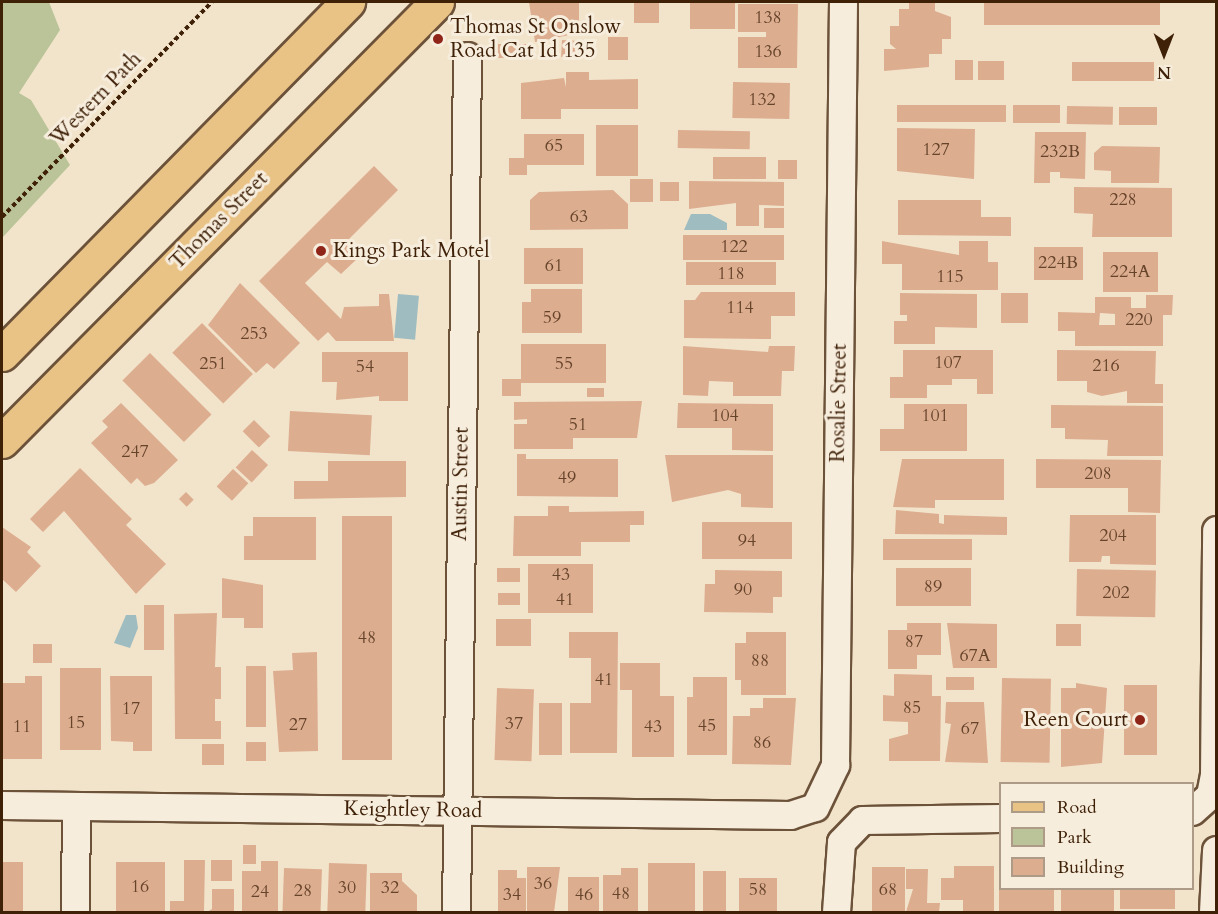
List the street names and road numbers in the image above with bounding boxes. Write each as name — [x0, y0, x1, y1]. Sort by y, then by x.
street label: Western Path — [45, 47, 147, 151]
street label: Thomas Street — [165, 167, 273, 275]
street label: Rosalie Street — [825, 343, 853, 463]
street label: Austin Street — [447, 427, 475, 541]
street label: Keightley Road — [343, 796, 483, 824]

